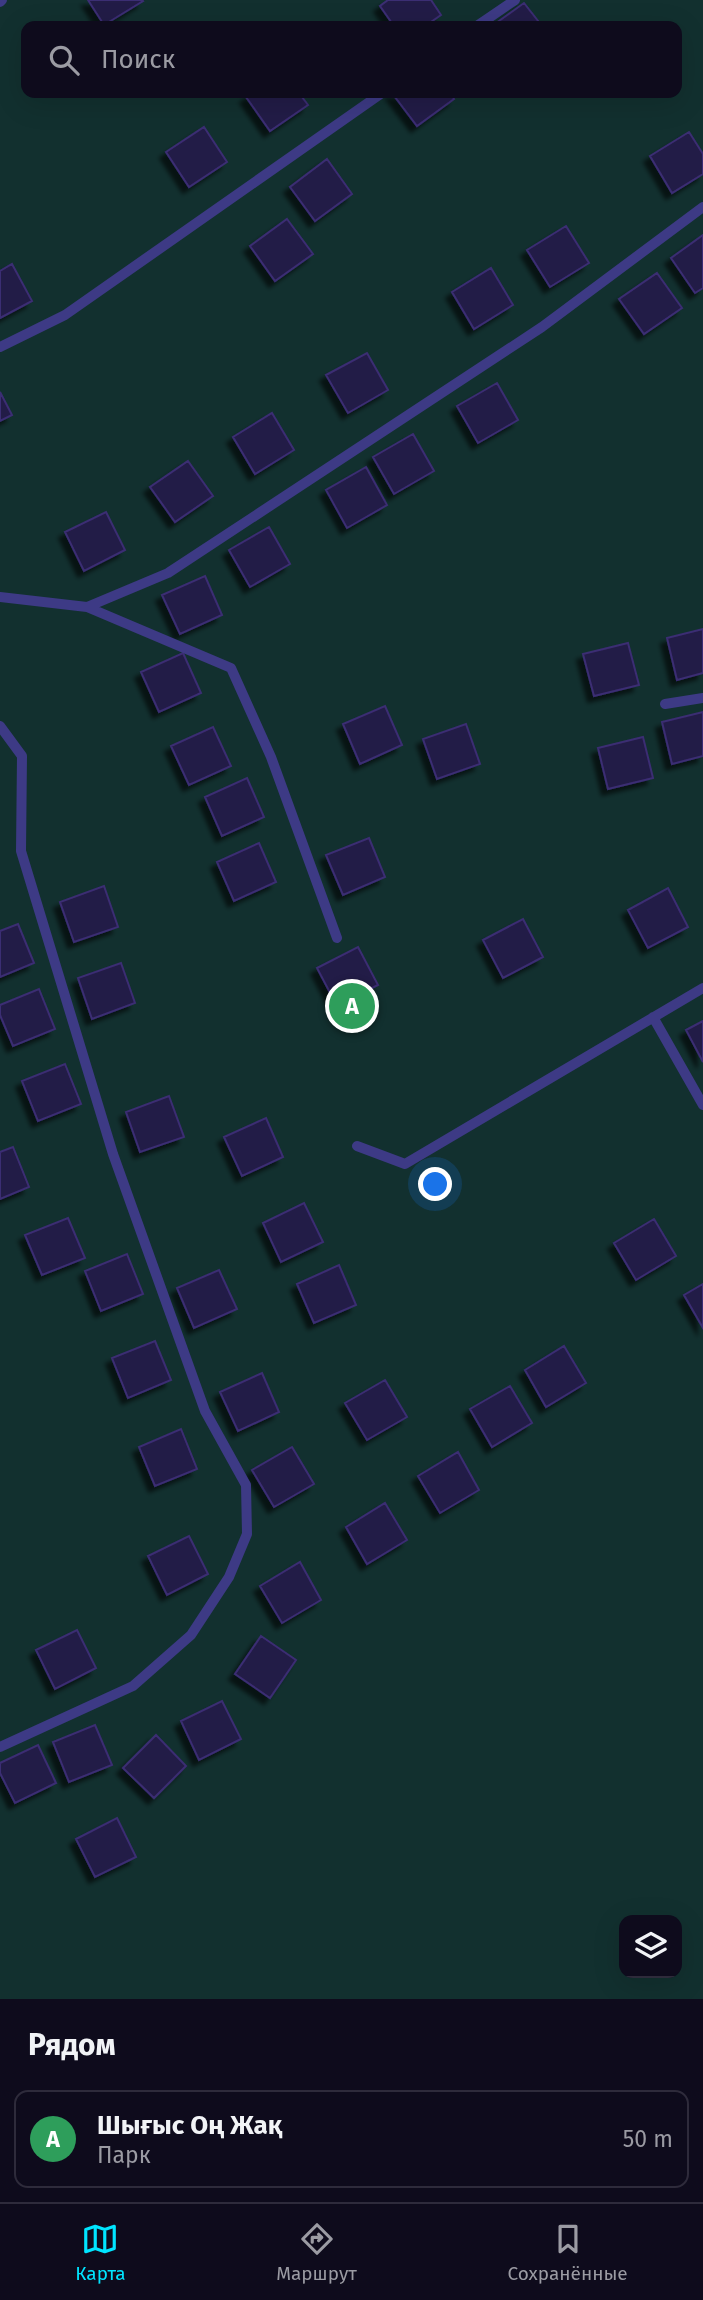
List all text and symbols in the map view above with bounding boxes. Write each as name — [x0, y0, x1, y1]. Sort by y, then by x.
search box — [21, 21, 682, 98]
icon: search — [45, 41, 83, 79]
text: Поиск — [101, 44, 175, 75]
pin: A — [329, 980, 375, 1032]
your location — [418, 1167, 452, 1201]
map controls — [619, 1915, 682, 1978]
button: layers — [619, 1915, 682, 1978]
text: Рядом — [28, 2027, 116, 2063]
text: Шығыс Оң Жақ — [97, 2110, 282, 2141]
text: A — [46, 2125, 60, 2153]
text: 50 m — [623, 2125, 673, 2153]
text: Парк — [97, 2141, 151, 2169]
tab: Карта — [75, 2220, 126, 2285]
tab: Маршрут — [276, 2220, 357, 2285]
tab: Сохранённые — [507, 2220, 628, 2285]

